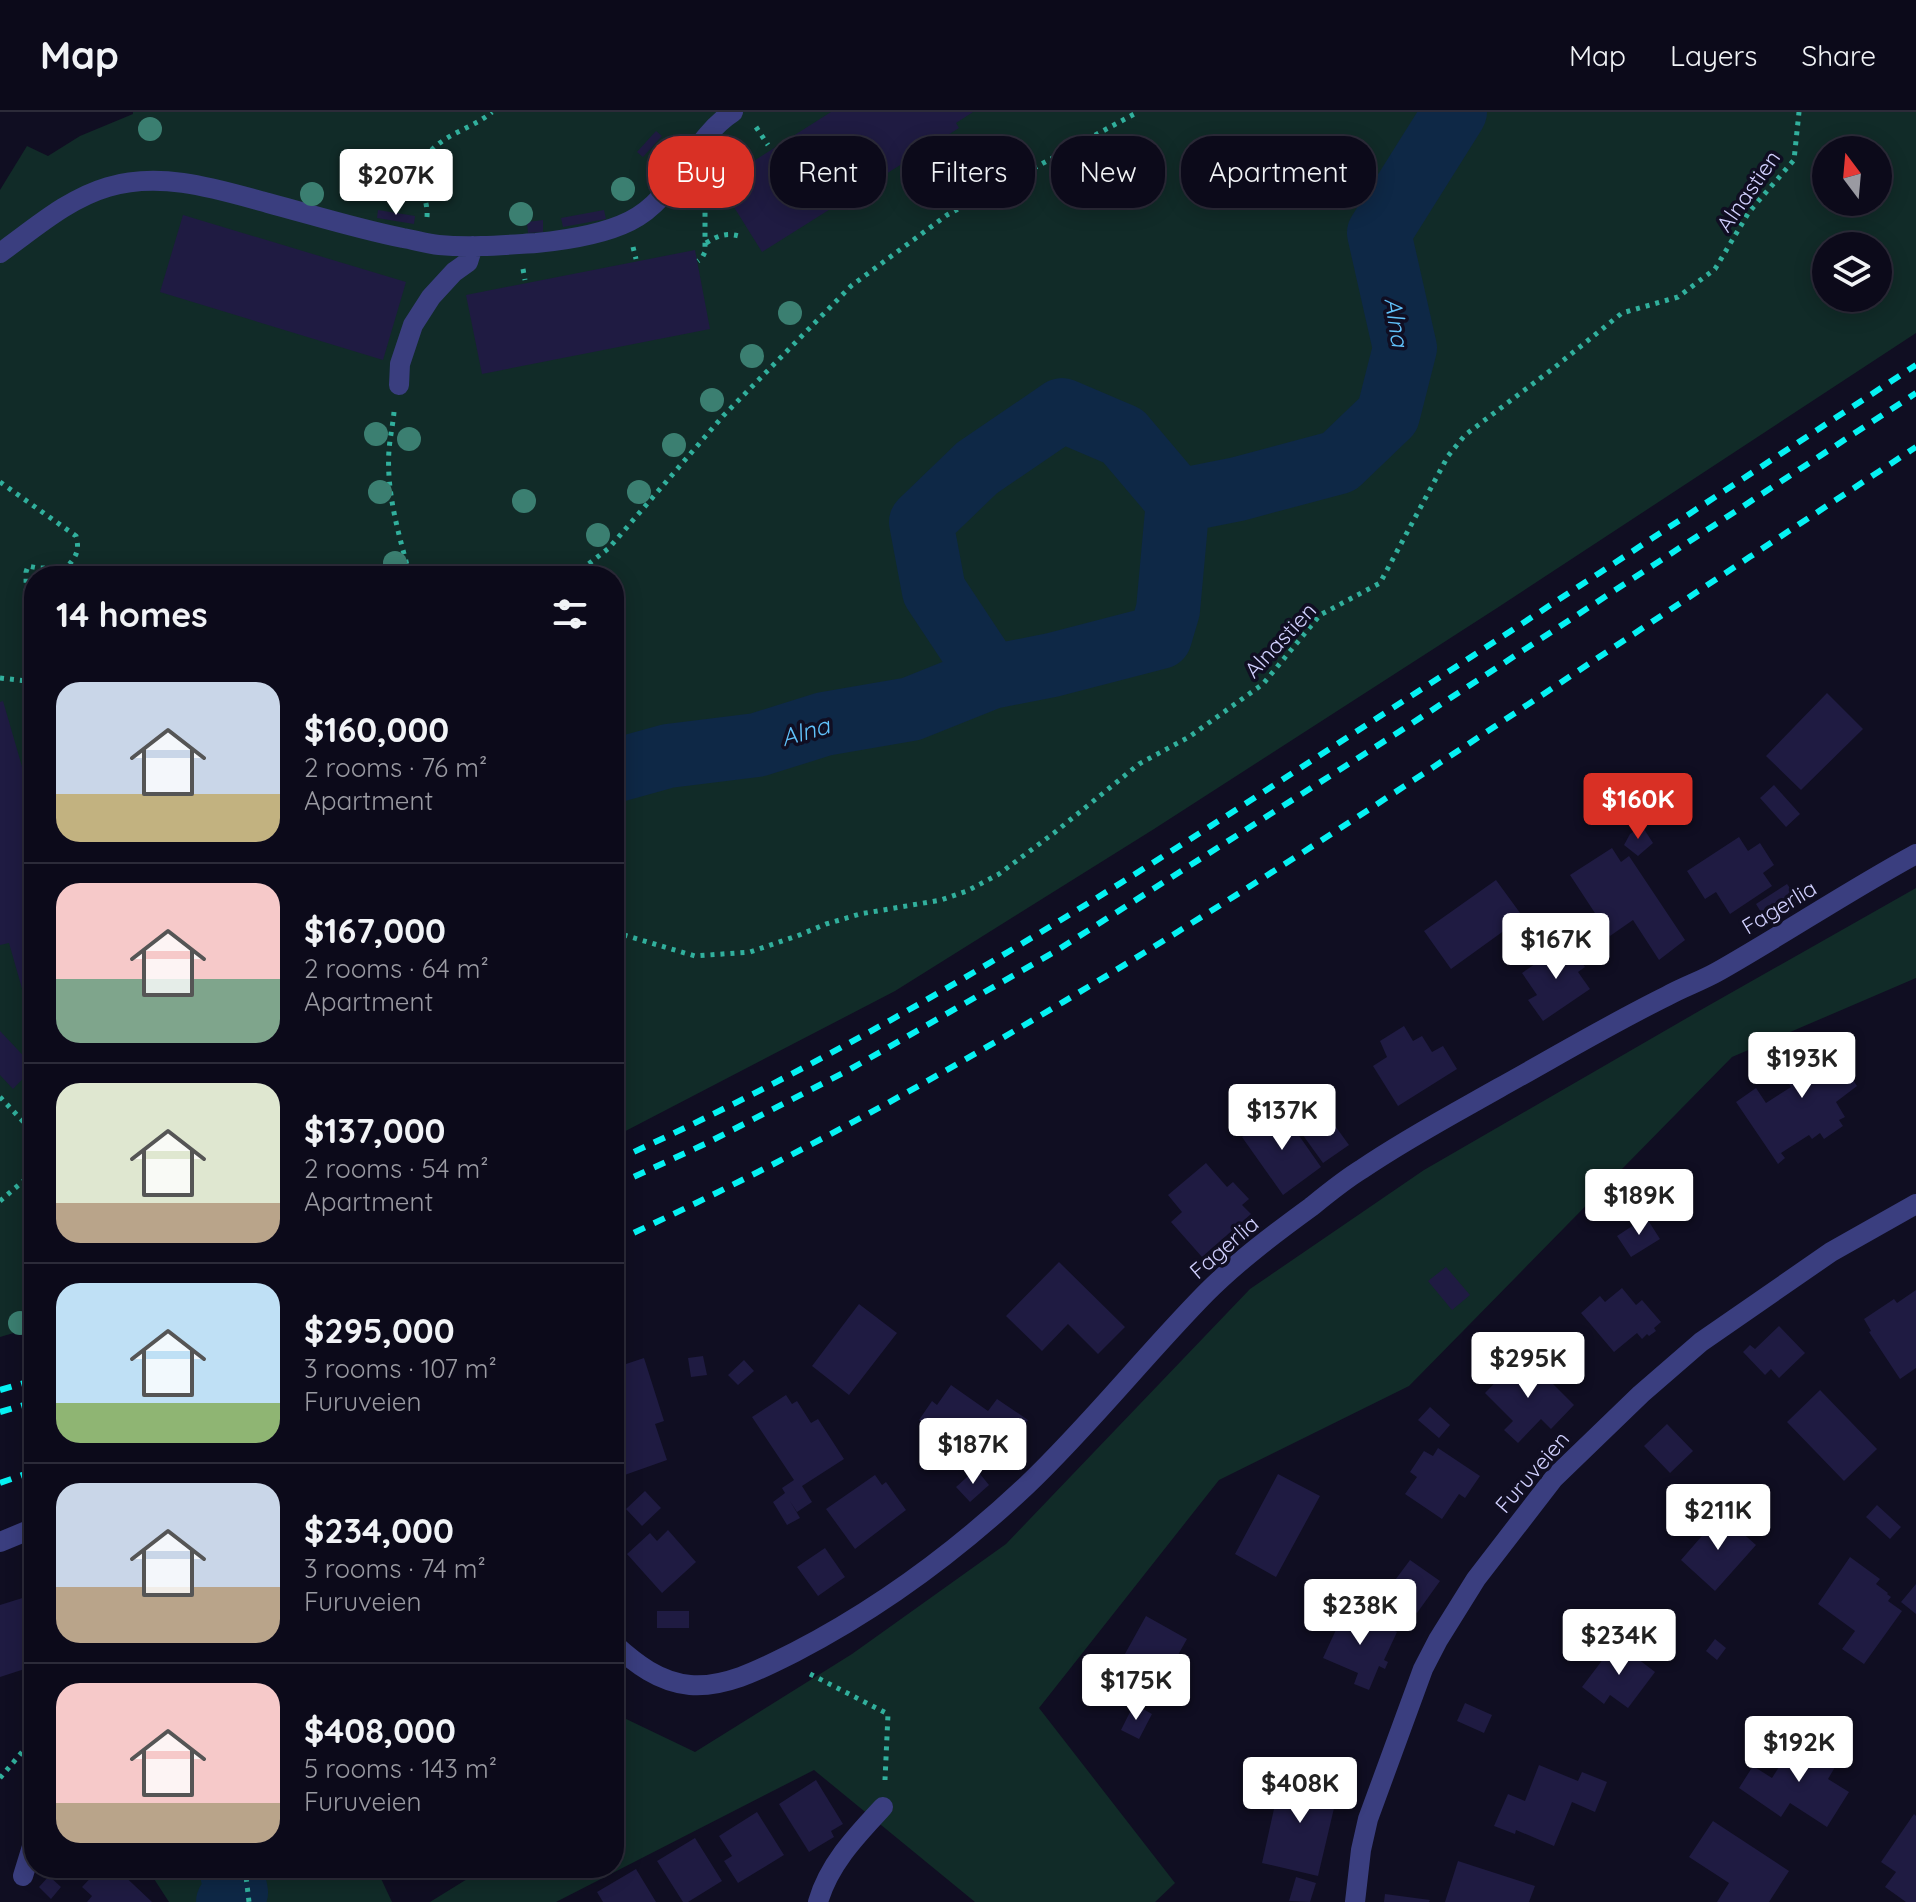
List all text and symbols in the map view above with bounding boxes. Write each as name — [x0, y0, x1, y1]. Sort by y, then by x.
text: Map — [40, 31, 119, 79]
text: Map — [1569, 38, 1626, 73]
text: Layers — [1670, 38, 1757, 73]
text: Share — [1801, 38, 1876, 73]
chip: Buy — [648, 136, 754, 208]
chip: Rent — [770, 136, 886, 208]
chip: Filters — [902, 136, 1035, 208]
chip: New — [1051, 136, 1165, 208]
chip: Apartment — [1181, 136, 1376, 208]
north arrow — [1812, 136, 1892, 216]
map controls — [1812, 136, 1892, 312]
street label: Alnastien — [1710, 145, 1786, 237]
pin: $207K — [340, 149, 452, 217]
text: $207K — [358, 158, 434, 191]
button: layers — [1812, 232, 1892, 312]
water label: Alna — [1378, 295, 1416, 350]
icon: filters — [548, 592, 592, 636]
text: 14 homes — [56, 593, 208, 636]
street label: Alnastien — [1238, 596, 1322, 684]
text: $160,000 — [304, 708, 449, 751]
water label: Alna — [777, 709, 834, 752]
icon: home — [120, 714, 216, 810]
text: 2 rooms · 76 m² — [304, 751, 487, 784]
pin: $160K — [1582, 773, 1694, 841]
text: $160K — [1601, 782, 1675, 815]
text: Apartment — [304, 784, 433, 817]
street label: Fagerlia — [1736, 874, 1822, 940]
text: $167,000 — [304, 909, 446, 952]
pin: $167K — [1500, 913, 1612, 981]
icon: home — [120, 915, 216, 1011]
text: $167K — [1520, 922, 1592, 955]
text: 2 rooms · 64 m² — [304, 952, 489, 985]
text: Apartment — [304, 985, 433, 1018]
pin: $193K — [1746, 1032, 1858, 1100]
text: $193K — [1766, 1041, 1838, 1074]
pin: $137K — [1226, 1084, 1338, 1152]
text: $137K — [1247, 1093, 1317, 1126]
text: $137,000 — [304, 1109, 445, 1152]
icon: home — [120, 1115, 216, 1211]
text: 2 rooms · 54 m² — [304, 1152, 488, 1185]
pin: $189K — [1583, 1169, 1695, 1237]
text: $189K — [1603, 1178, 1675, 1211]
text: Apartment — [304, 1185, 433, 1218]
street label: Fagerlia — [1184, 1209, 1264, 1285]
text: $295,000 — [304, 1309, 455, 1352]
icon: home — [120, 1315, 216, 1411]
pin: $295K — [1472, 1332, 1584, 1400]
text: $295K — [1489, 1341, 1567, 1374]
text: 3 rooms · 107 m² — [304, 1352, 497, 1385]
text: Furuveien — [304, 1385, 422, 1418]
pin: $187K — [917, 1418, 1029, 1486]
street label: Furuveien — [1489, 1425, 1575, 1519]
text: $187K — [937, 1427, 1009, 1460]
pin: $211K — [1662, 1484, 1774, 1552]
text: $211K — [1684, 1493, 1752, 1526]
text: $234,000 — [304, 1509, 454, 1552]
icon: home — [120, 1515, 216, 1611]
text: 3 rooms · 74 m² — [304, 1552, 486, 1585]
pin: $238K — [1304, 1579, 1416, 1647]
text: Furuveien — [304, 1585, 422, 1618]
text: $238K — [1322, 1588, 1398, 1621]
pin: $234K — [1563, 1609, 1675, 1677]
text: $234K — [1581, 1618, 1657, 1651]
pin: $175K — [1080, 1654, 1192, 1722]
text: $175K — [1100, 1663, 1172, 1696]
text: $408,000 — [304, 1709, 456, 1752]
icon: home — [120, 1715, 216, 1811]
pin: $192K — [1743, 1716, 1855, 1784]
text: $192K — [1763, 1725, 1835, 1758]
text: 5 rooms · 143 m² — [304, 1752, 497, 1785]
pin: $408K — [1244, 1757, 1356, 1825]
text: $408K — [1261, 1766, 1339, 1799]
text: Furuveien — [304, 1785, 422, 1818]

